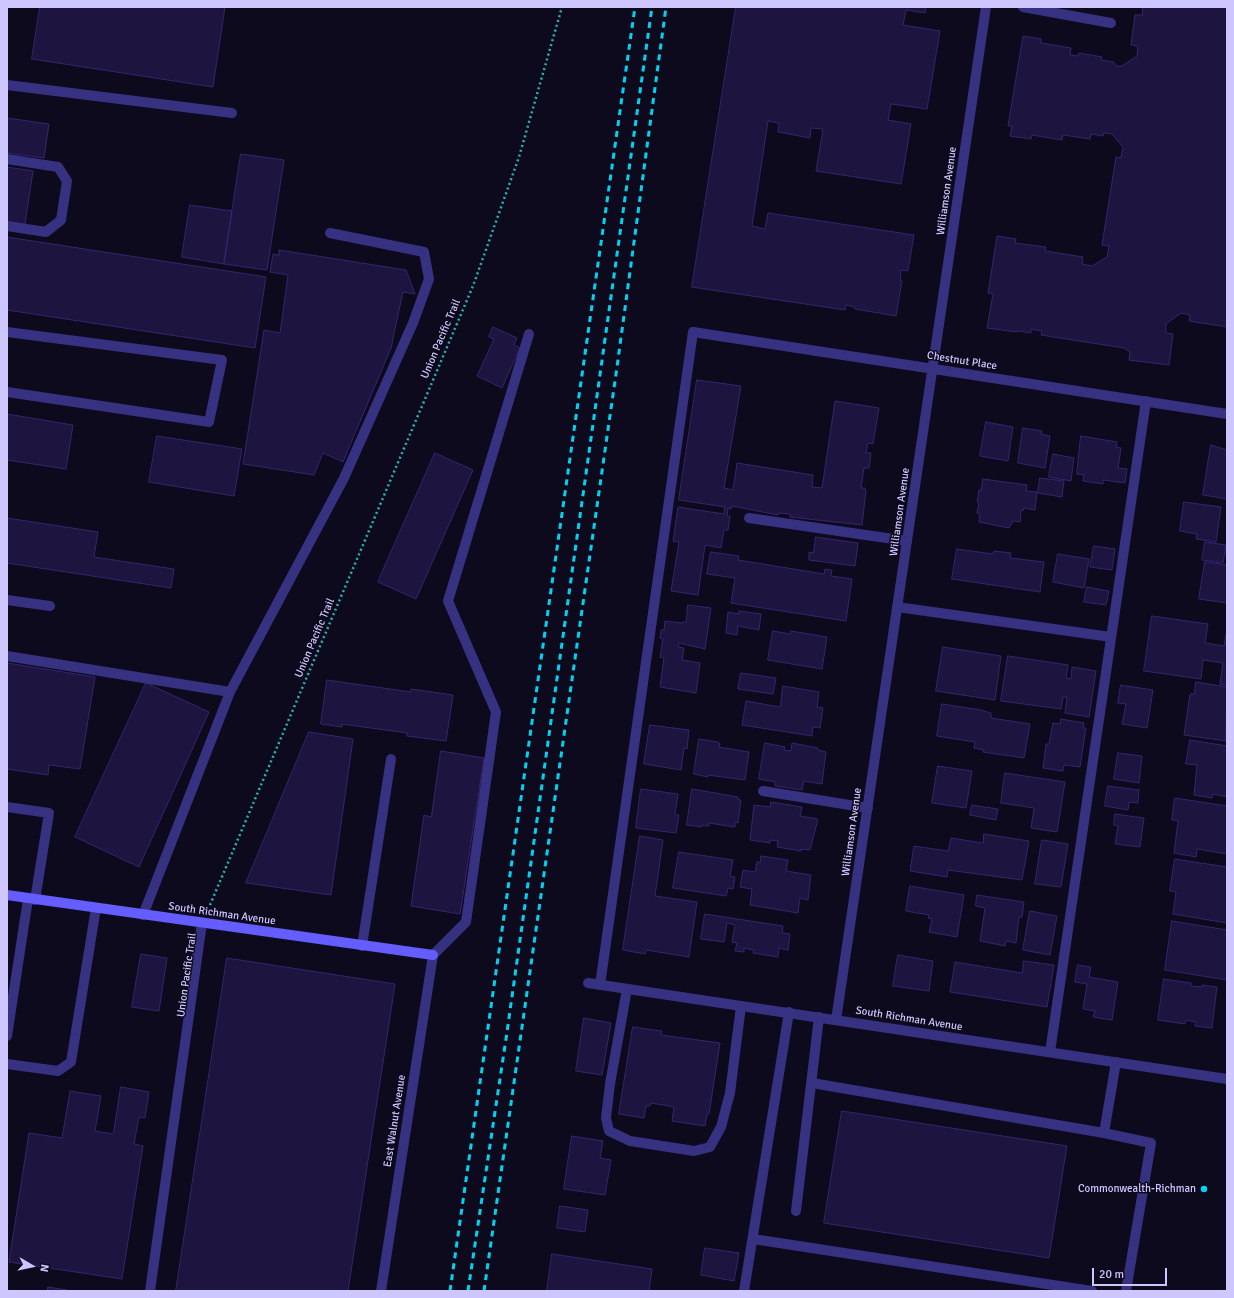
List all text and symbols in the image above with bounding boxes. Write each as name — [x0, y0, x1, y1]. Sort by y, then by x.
street label: Williamson Avenue — [934, 146, 960, 236]
street label: Union Pacific Trail — [418, 297, 464, 381]
street label: Chestnut Place — [926, 349, 998, 373]
street label: Williamson Avenue — [887, 467, 913, 557]
street label: Union Pacific Trail — [292, 596, 338, 680]
street label: Williamson Avenue — [839, 787, 865, 877]
street label: South Richman Avenue — [168, 900, 276, 928]
street label: Union Pacific Trail — [175, 932, 199, 1018]
street label: South Richman Avenue — [855, 1004, 963, 1034]
street label: East Walnut Avenue — [381, 1074, 409, 1168]
place label: Commonwealth-Richman — [1078, 1182, 1196, 1196]
marker: Commonwealth-Richman — [1199, 1184, 1209, 1194]
north arrow — [12, 1246, 52, 1286]
scale bar — [1094, 1260, 1169, 1286]
text: N — [37, 1263, 51, 1273]
text: 20 m — [1099, 1267, 1124, 1282]

